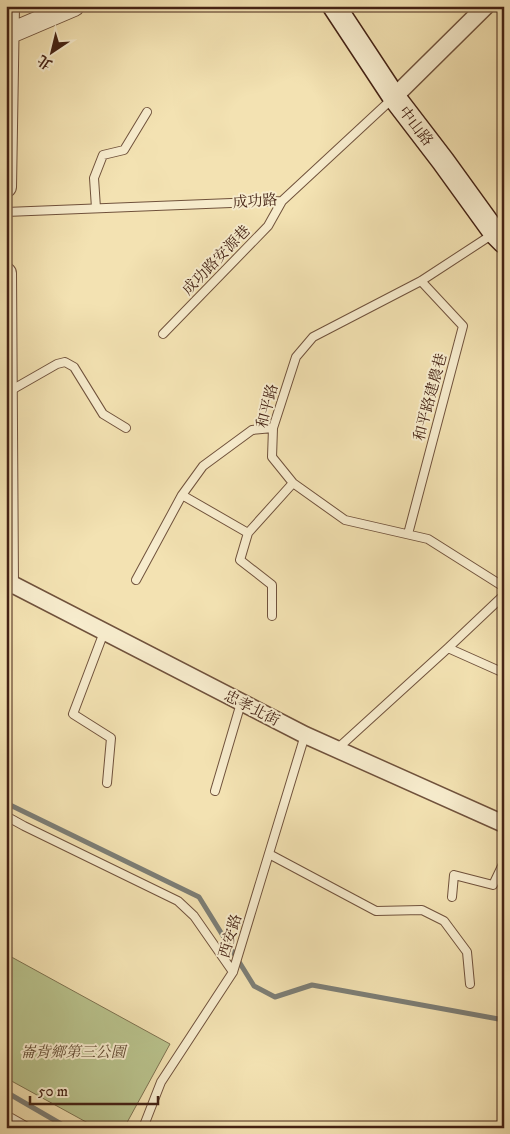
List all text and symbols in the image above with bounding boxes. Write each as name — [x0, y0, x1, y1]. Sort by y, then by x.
north arrow — [28, 28, 78, 78]
text: 北 — [34, 50, 56, 73]
street label: 中山路 — [394, 103, 437, 150]
street label: 成功路 — [232, 190, 278, 213]
street label: 成功路安源巷 — [178, 221, 254, 299]
street label: 和平路建農巷 — [410, 351, 451, 443]
street label: 和平路 — [252, 382, 282, 430]
street label: 忠孝北街 — [221, 686, 283, 731]
street label: 西安路 — [215, 912, 246, 960]
park label: 崙背鄉第三公園 — [20, 1043, 127, 1062]
scale bar — [30, 1074, 158, 1106]
text: 50 m — [38, 1082, 68, 1101]

